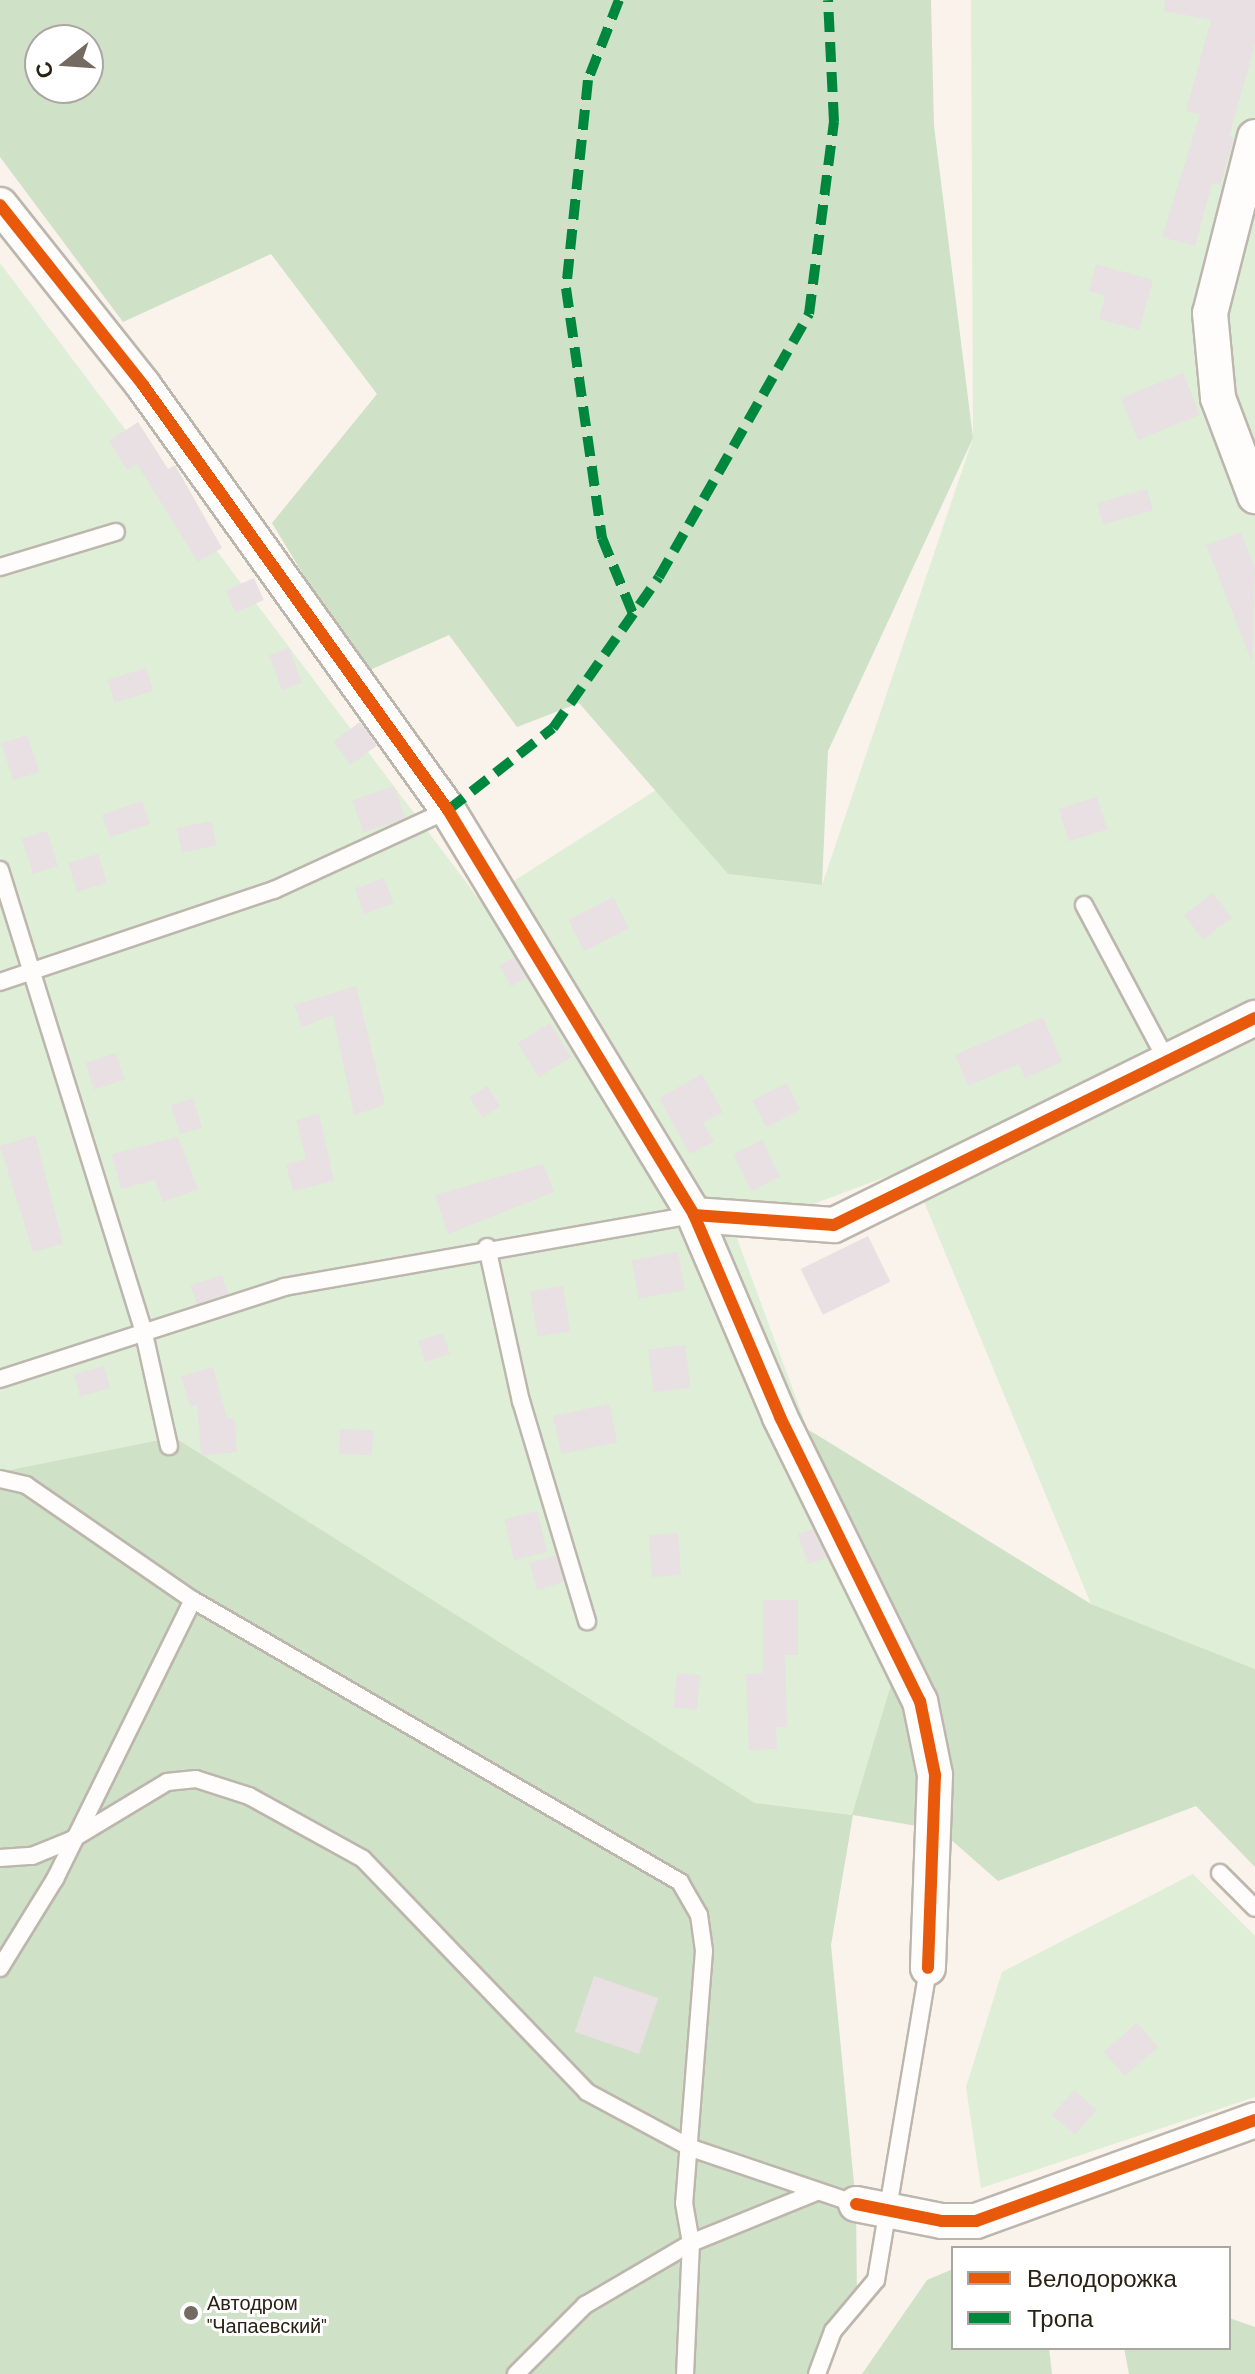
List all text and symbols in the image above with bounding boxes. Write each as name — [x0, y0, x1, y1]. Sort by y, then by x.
north arrow — [24, 24, 104, 104]
text: С — [28, 59, 58, 82]
legend — [951, 2246, 1231, 2350]
text: Велодорожка — [1027, 2263, 1177, 2292]
place label: Автодром "Чапаевский" — [207, 2290, 327, 2337]
text: Тропа — [1027, 2303, 1093, 2332]
marker: Автодром "Чапаевский" — [182, 2304, 200, 2322]

